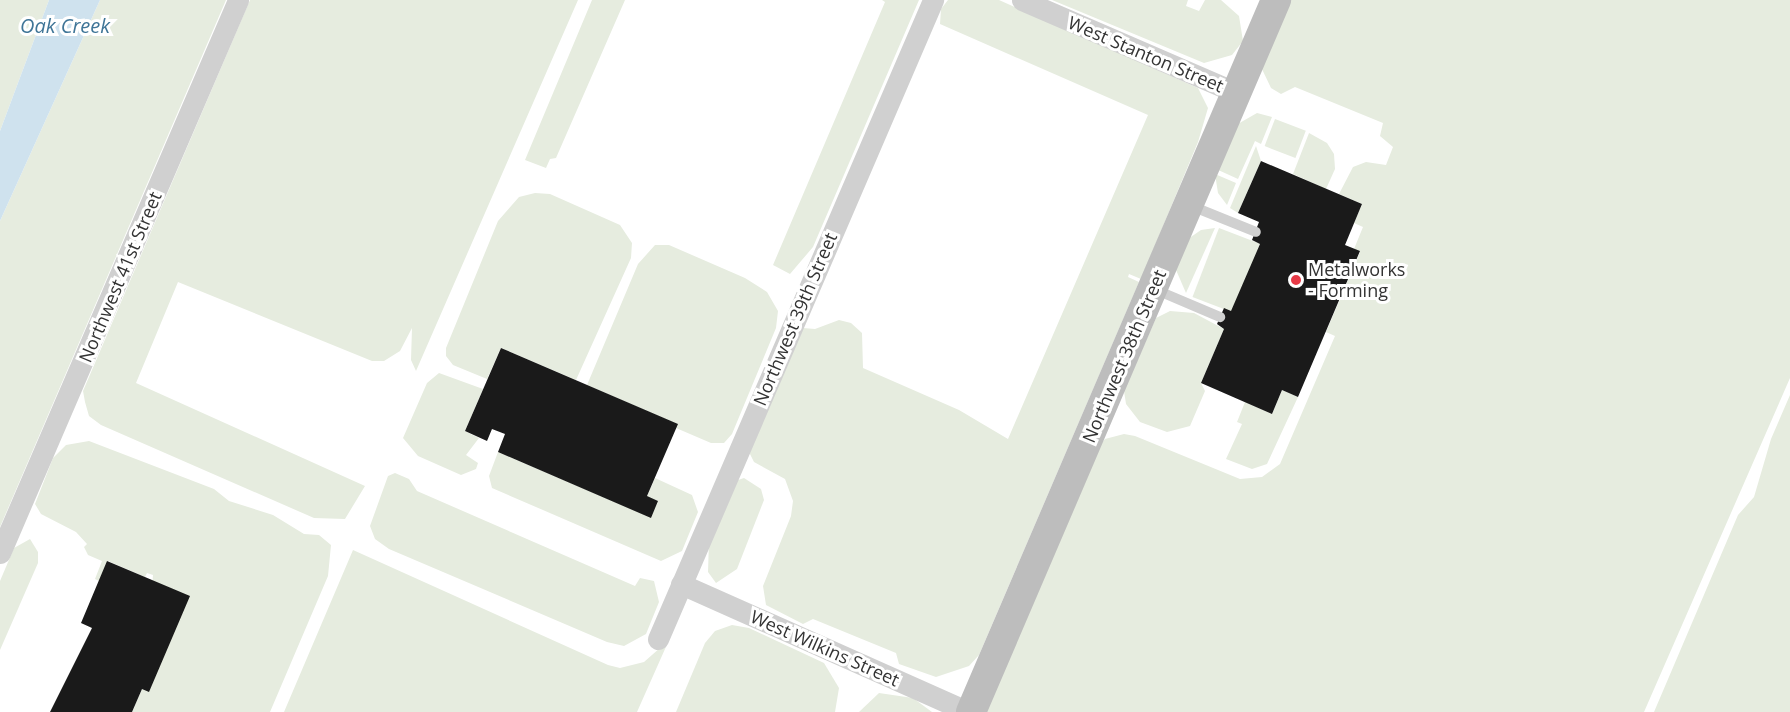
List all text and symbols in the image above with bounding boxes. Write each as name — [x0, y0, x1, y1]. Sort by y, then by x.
street label: West Stanton Street — [1065, 11, 1227, 97]
water label: Oak Creek — [20, 13, 110, 37]
street label: Northwest 41st Street — [74, 188, 166, 366]
street label: Northwest 39th Street — [749, 229, 841, 409]
place label: Metalworks - Forming — [1308, 259, 1405, 302]
street label: Northwest 38th Street — [1078, 266, 1170, 446]
marker: Metalworks - Forming — [1289, 273, 1303, 287]
street label: West Wilkins Street — [747, 605, 903, 691]

